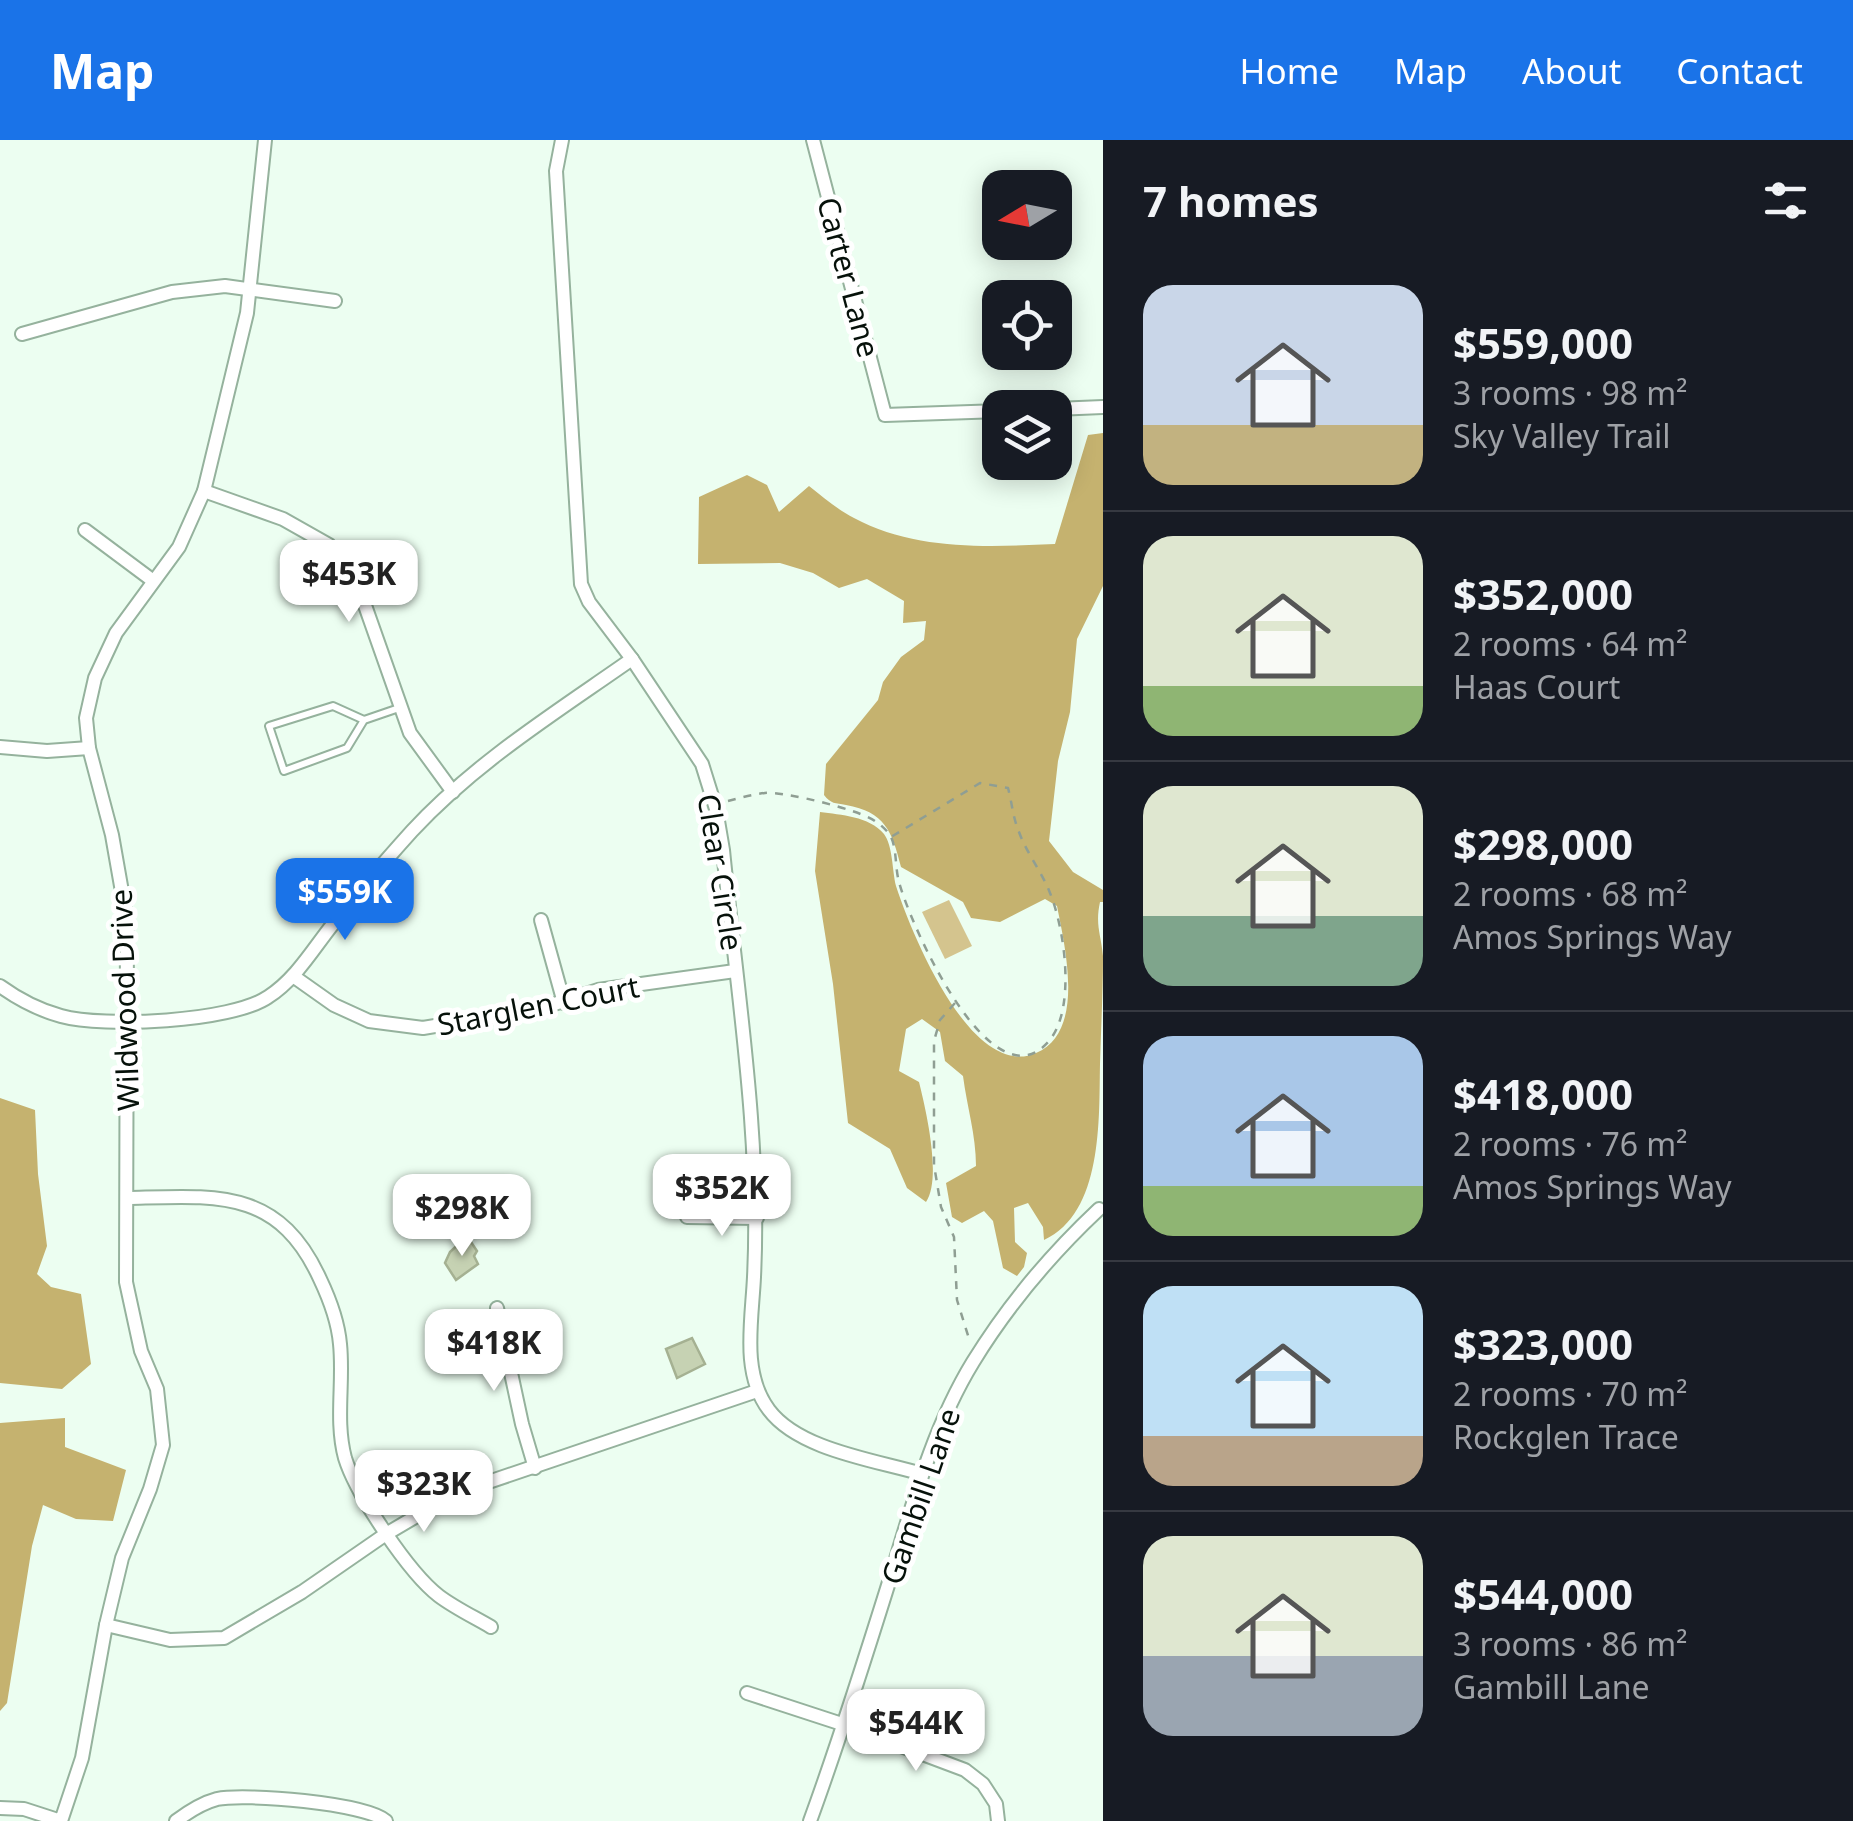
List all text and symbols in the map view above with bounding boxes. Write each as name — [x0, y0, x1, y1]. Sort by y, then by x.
text: Map — [50, 38, 154, 103]
text: Home — [1240, 47, 1339, 94]
text: Map — [1394, 47, 1467, 94]
text: About — [1522, 47, 1621, 94]
text: Contact — [1676, 47, 1803, 94]
north arrow — [982, 170, 1072, 260]
map controls — [982, 170, 1072, 480]
text: 7 homes — [1143, 172, 1319, 229]
icon: filters — [1758, 173, 1813, 228]
street label: Carter Lane — [808, 192, 890, 362]
button: locate — [982, 280, 1072, 370]
text: $559,000 — [1453, 314, 1633, 371]
icon: home — [1223, 325, 1343, 445]
text: 3 rooms · 98 m² — [1453, 371, 1687, 414]
button: layers — [982, 390, 1072, 480]
text: Sky Valley Trail — [1453, 414, 1671, 457]
pin: $453K — [279, 540, 419, 625]
text: $453K — [302, 551, 396, 594]
text: $352,000 — [1453, 565, 1633, 622]
icon: home — [1223, 576, 1343, 696]
text: 2 rooms · 64 m² — [1453, 622, 1687, 665]
text: Haas Court — [1453, 665, 1620, 708]
street label: Clear Circle — [688, 791, 754, 953]
text: $298,000 — [1453, 815, 1633, 872]
icon: home — [1223, 826, 1343, 946]
pin: $559K — [275, 858, 415, 943]
text: $559K — [298, 869, 392, 912]
text: 2 rooms · 68 m² — [1453, 872, 1687, 915]
street label: Wildwood Drive — [100, 888, 148, 1112]
text: Amos Springs Way — [1453, 915, 1732, 958]
street label: Starglen Court — [434, 965, 642, 1045]
text: $418,000 — [1453, 1065, 1633, 1122]
icon: home — [1223, 1076, 1343, 1196]
text: 2 rooms · 76 m² — [1453, 1122, 1687, 1165]
pin: $352K — [652, 1154, 792, 1239]
text: $352K — [675, 1165, 769, 1208]
text: Amos Springs Way — [1453, 1165, 1732, 1208]
pin: $298K — [392, 1174, 532, 1259]
text: $298K — [415, 1185, 509, 1228]
pin: $418K — [424, 1309, 564, 1394]
text: $323,000 — [1453, 1315, 1633, 1372]
text: $418K — [447, 1320, 541, 1363]
icon: home — [1223, 1326, 1343, 1446]
text: 2 rooms · 70 m² — [1453, 1372, 1687, 1415]
street label: Gambill Lane — [871, 1402, 969, 1590]
text: Rockglen Trace — [1453, 1415, 1679, 1458]
pin: $323K — [354, 1450, 494, 1535]
text: $323K — [377, 1461, 471, 1504]
text: $544,000 — [1453, 1565, 1633, 1622]
icon: home — [1223, 1576, 1343, 1696]
text: 3 rooms · 86 m² — [1453, 1622, 1687, 1665]
text: Gambill Lane — [1453, 1665, 1649, 1708]
pin: $544K — [846, 1689, 986, 1774]
text: $544K — [869, 1700, 963, 1743]

